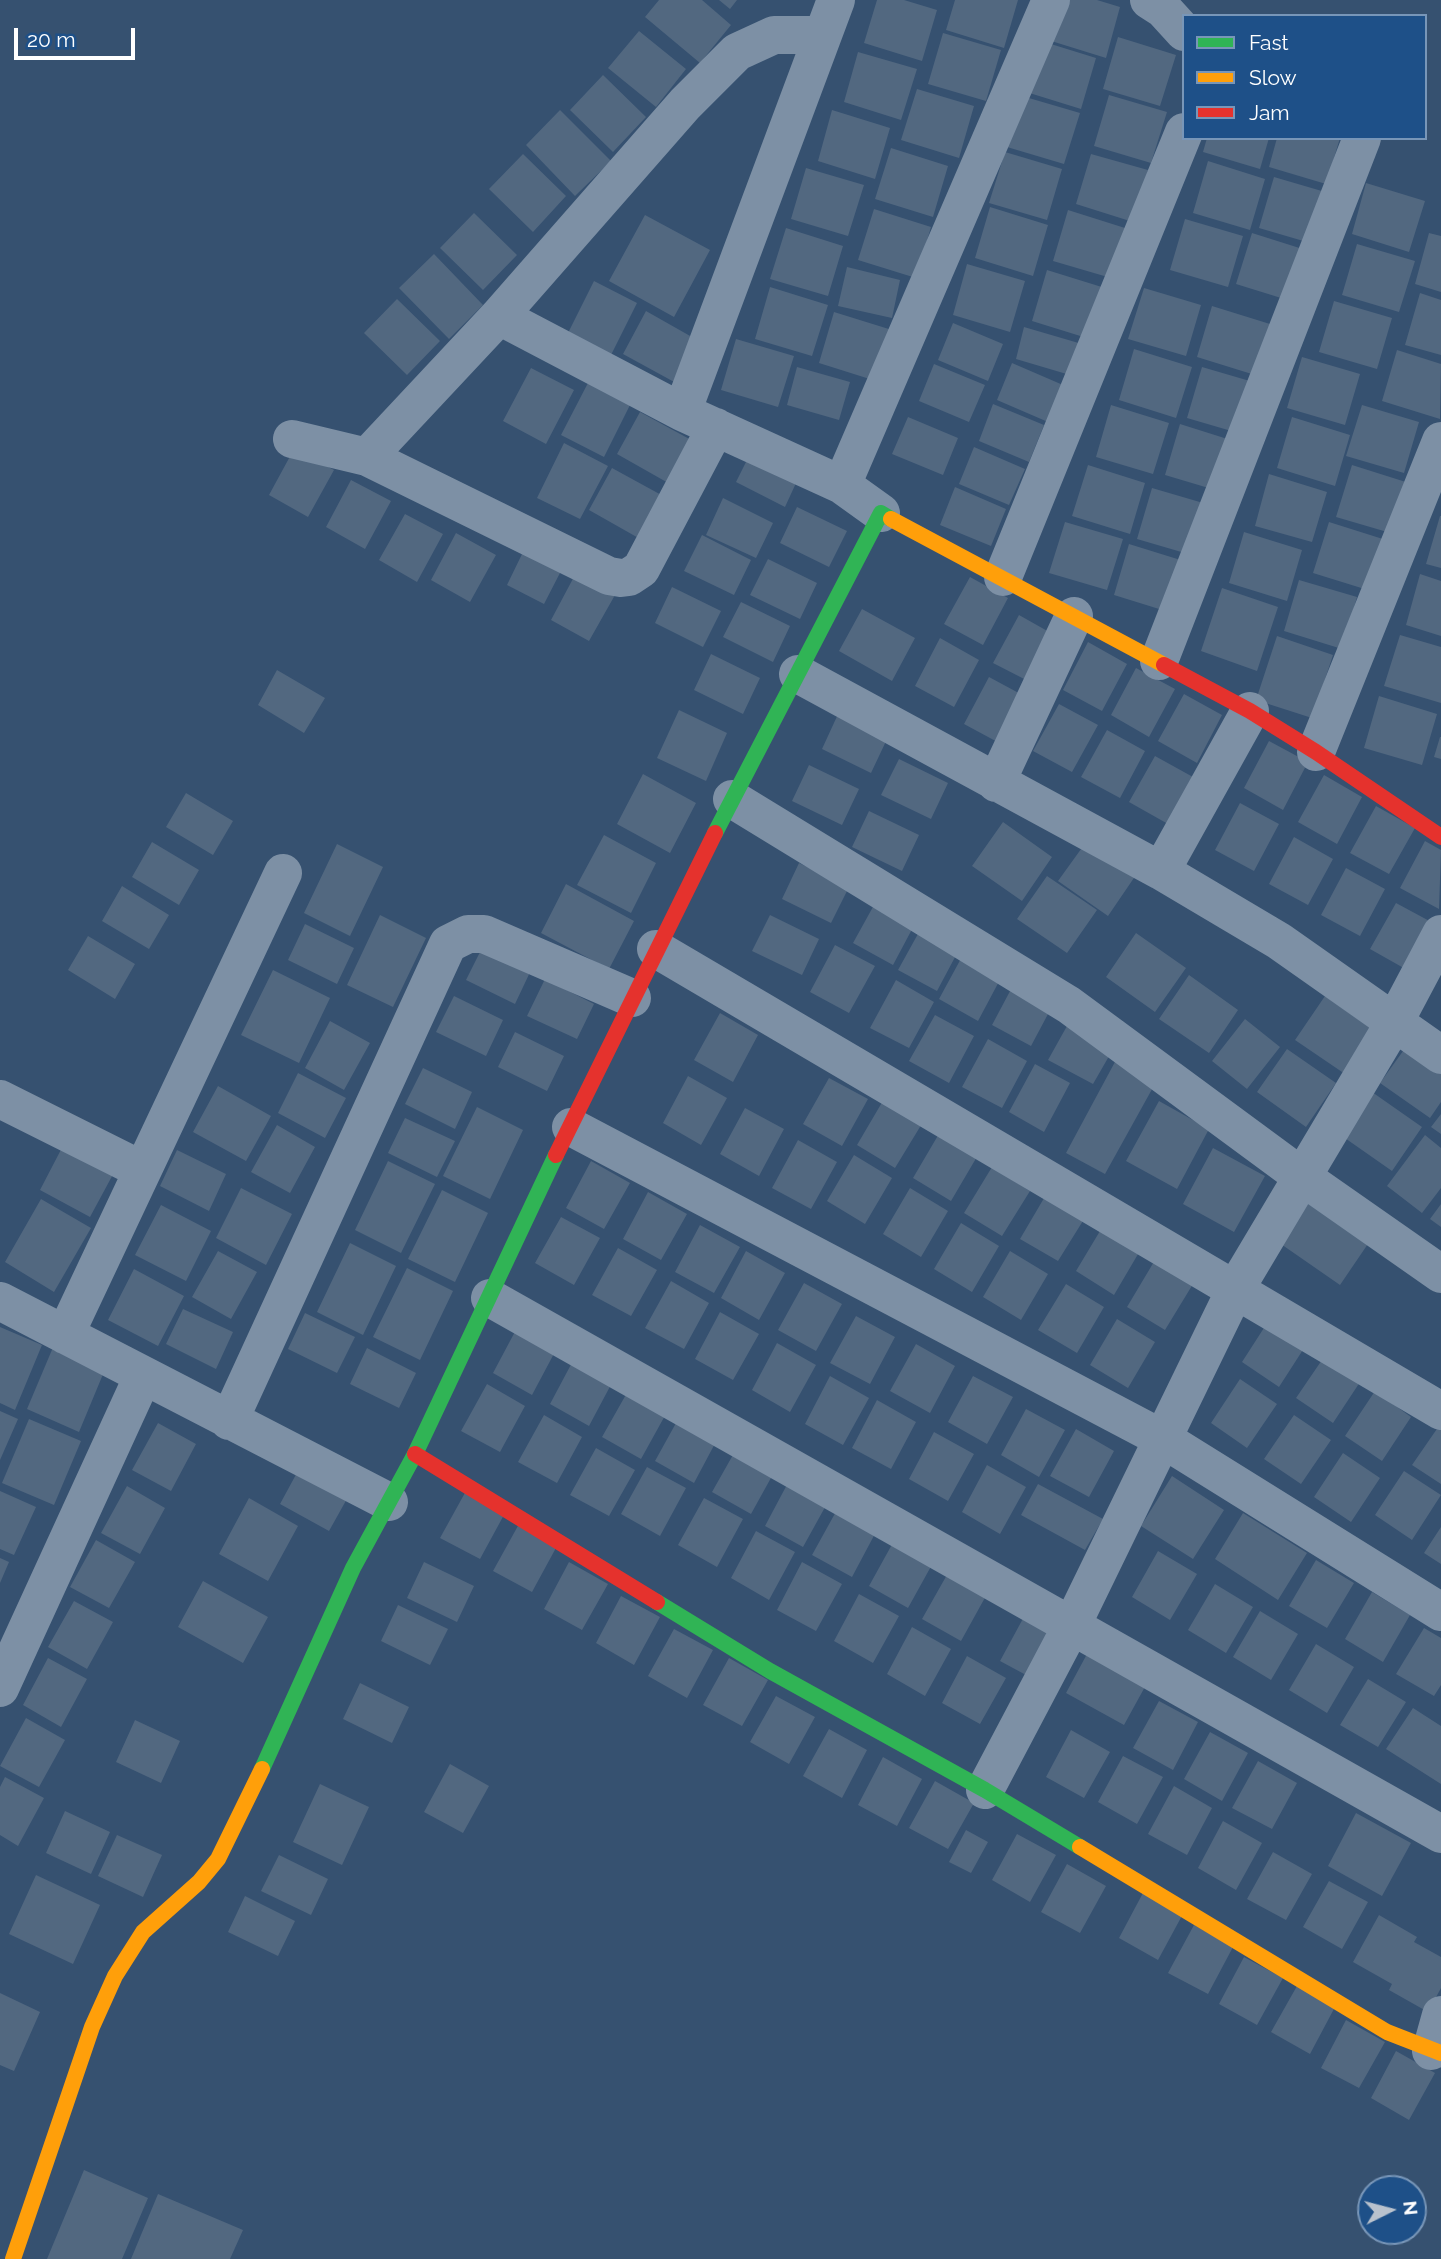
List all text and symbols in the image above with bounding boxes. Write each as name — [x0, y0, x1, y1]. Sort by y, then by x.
scale bar — [18, 14, 138, 58]
legend — [1182, 14, 1427, 140]
text: 20 m — [27, 27, 75, 52]
text: Fast — [1249, 30, 1289, 55]
text: Slow — [1249, 65, 1297, 90]
text: Jam — [1249, 100, 1290, 125]
north arrow — [1357, 2175, 1427, 2245]
text: N — [1399, 2200, 1423, 2216]

